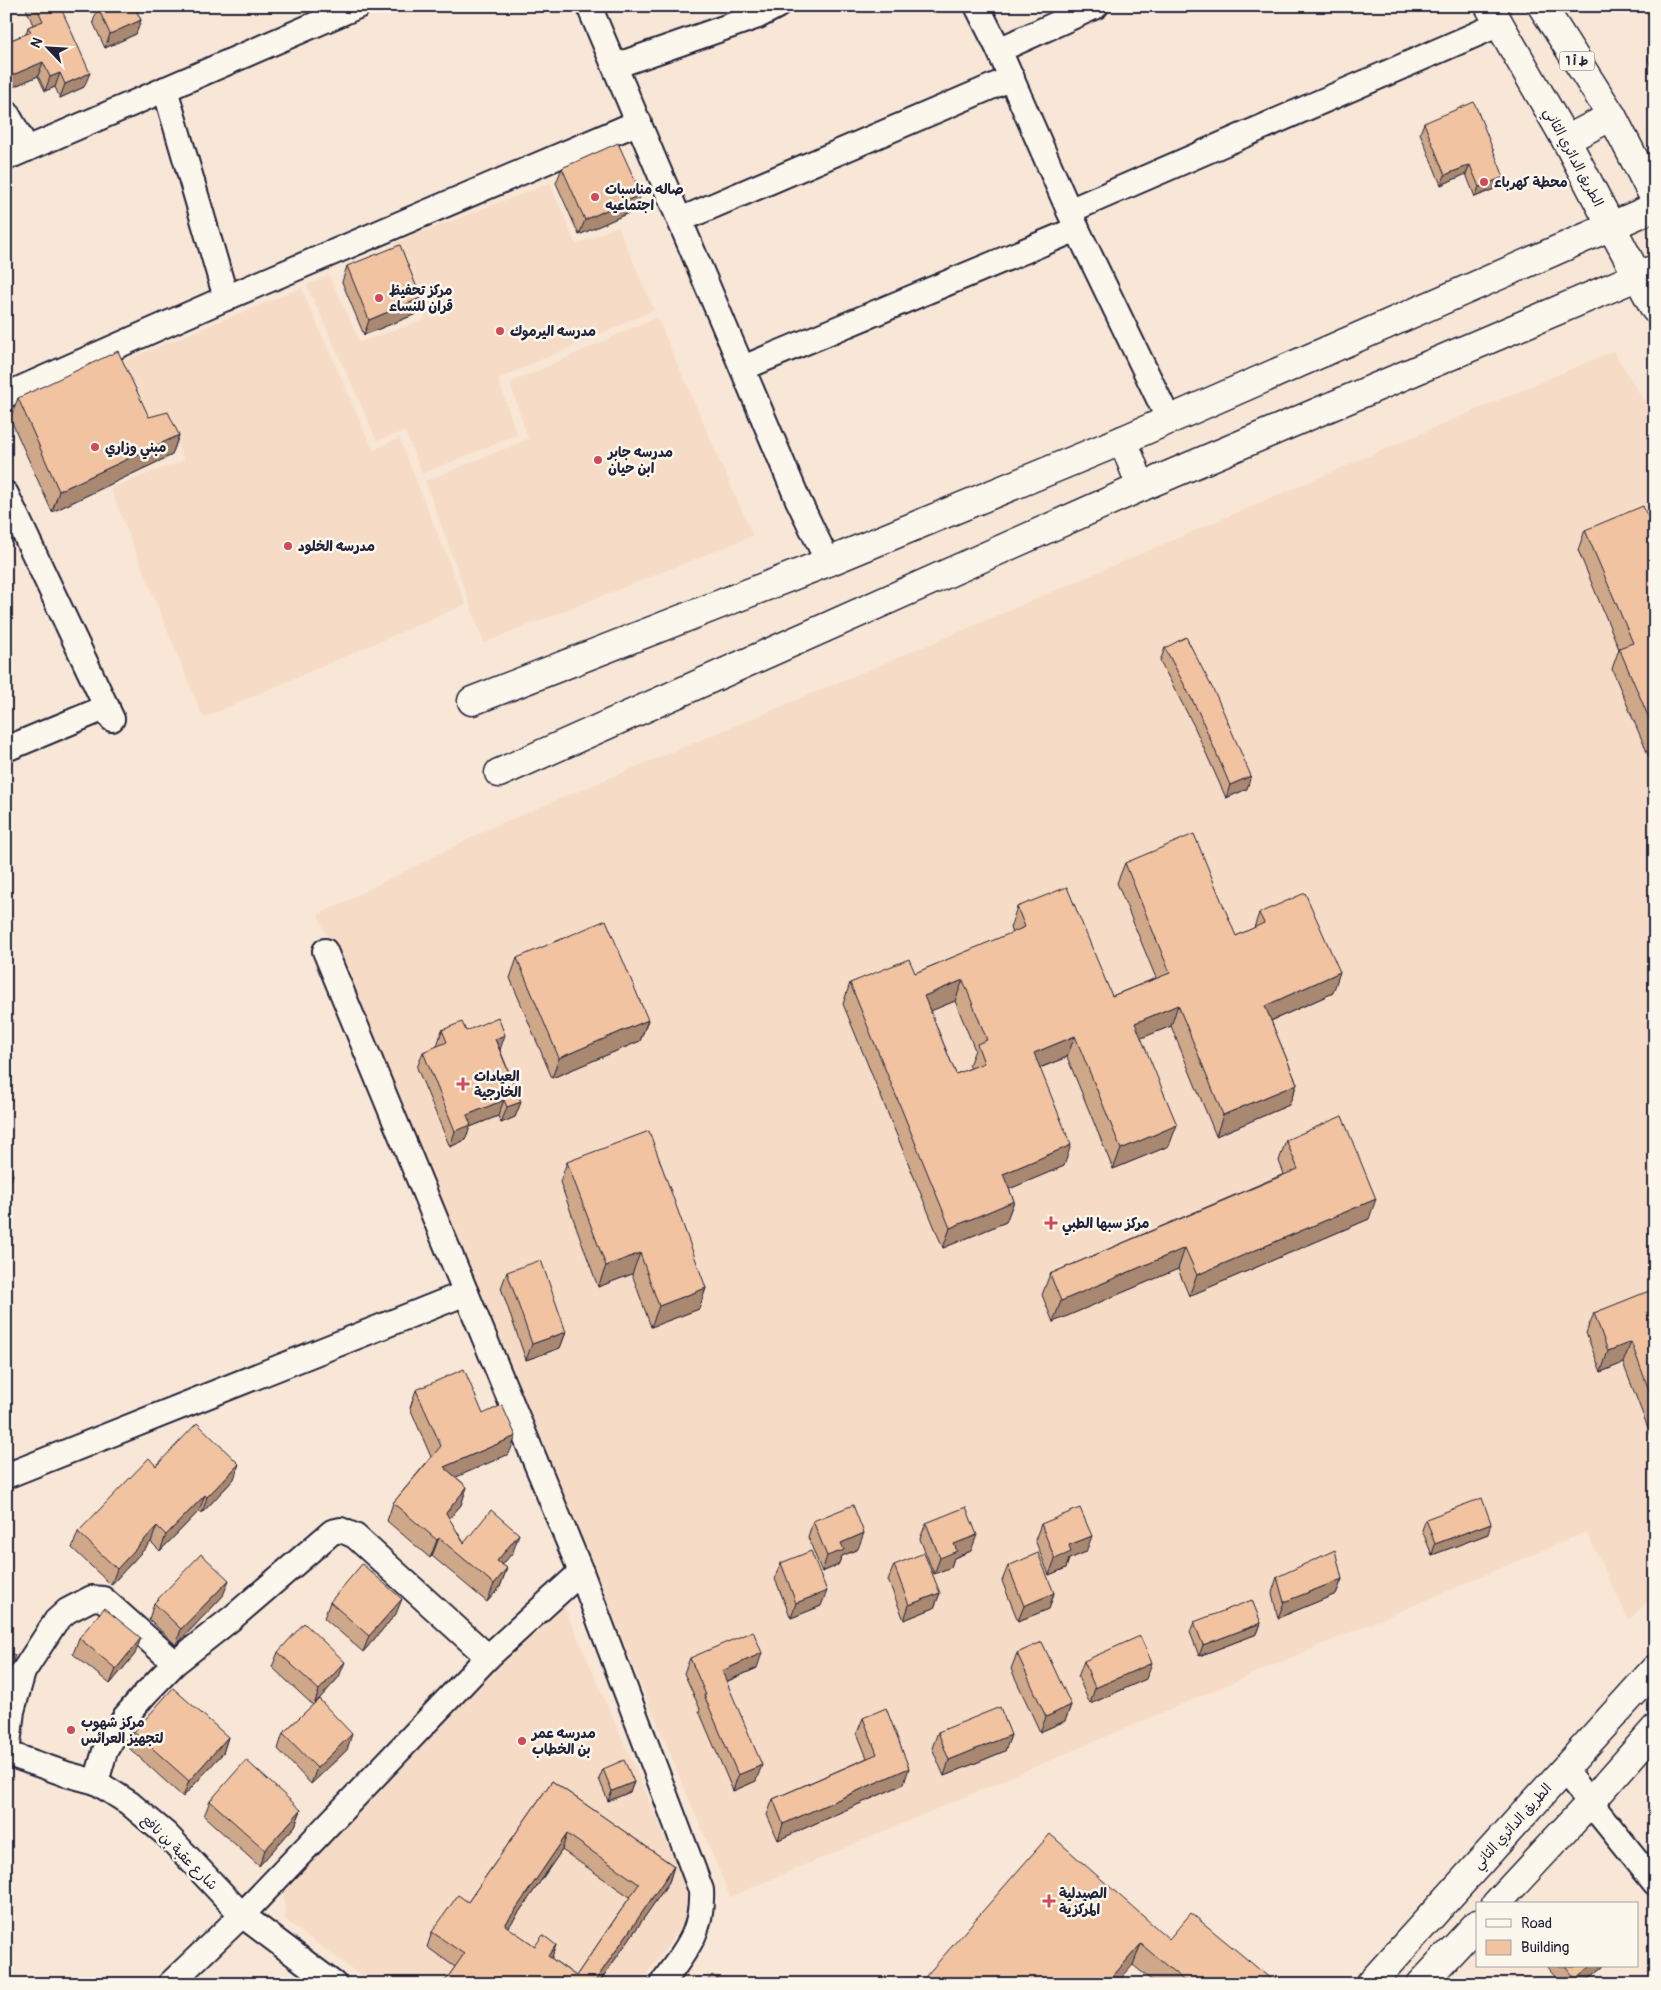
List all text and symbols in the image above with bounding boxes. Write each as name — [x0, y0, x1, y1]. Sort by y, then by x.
north arrow — [22, 22, 72, 72]
text: N — [27, 35, 46, 51]
road number: ط أ 1 — [1560, 51, 1594, 70]
street label: الطريق الدائري الثاني — [1537, 105, 1607, 212]
place label: محطة كهرباء — [1494, 174, 1568, 191]
marker: محطة كهرباء — [1478, 176, 1490, 188]
place label: صاله مناسبات اجتماعيه — [605, 181, 684, 214]
marker: صاله مناسبات اجتماعيه — [589, 191, 601, 203]
place label: مركز تحفيظ قران للنساء — [389, 282, 453, 315]
marker: مركز تحفيظ قران للنساء — [373, 292, 385, 304]
place label: مدرسه اليرموك — [510, 323, 596, 341]
marker: مدرسه اليرموك — [494, 325, 506, 337]
place label: مبني وزاري — [105, 439, 166, 460]
marker: مبني وزاري — [89, 441, 101, 453]
place label: مدرسه جابر ابن حيان — [606, 444, 673, 477]
marker: مدرسه جابر ابن حيان — [592, 454, 604, 466]
place label: مدرسه الخلود — [298, 538, 375, 555]
marker: مدرسه الخلود — [282, 540, 294, 552]
place label: العيادات الخارجية — [474, 1068, 522, 1101]
marker: العيادات الخارجية — [456, 1077, 470, 1091]
place label: مركز سبها الطبي — [1062, 1215, 1150, 1236]
marker: مركز سبها الطبي — [1044, 1216, 1058, 1230]
place label: مركز شهوب لتجهيز العرائس — [81, 1714, 163, 1747]
marker: مركز شهوب لتجهيز العرائس — [65, 1724, 77, 1736]
place label: مدرسه عمر بن الخطاب — [530, 1725, 596, 1758]
marker: مدرسه عمر بن الخطاب — [516, 1735, 528, 1747]
street label: الطريق الدائري الثاني — [1469, 1780, 1558, 1875]
street label: شارع عقبة بن نافع — [137, 1811, 221, 1895]
place label: الصيدلية المركزية — [1059, 1885, 1107, 1918]
marker: الصيدلية المركزية — [1043, 1895, 1055, 1907]
legend — [1476, 1902, 1638, 1968]
text: Road — [1521, 1914, 1552, 1933]
text: Building — [1521, 1938, 1569, 1957]

